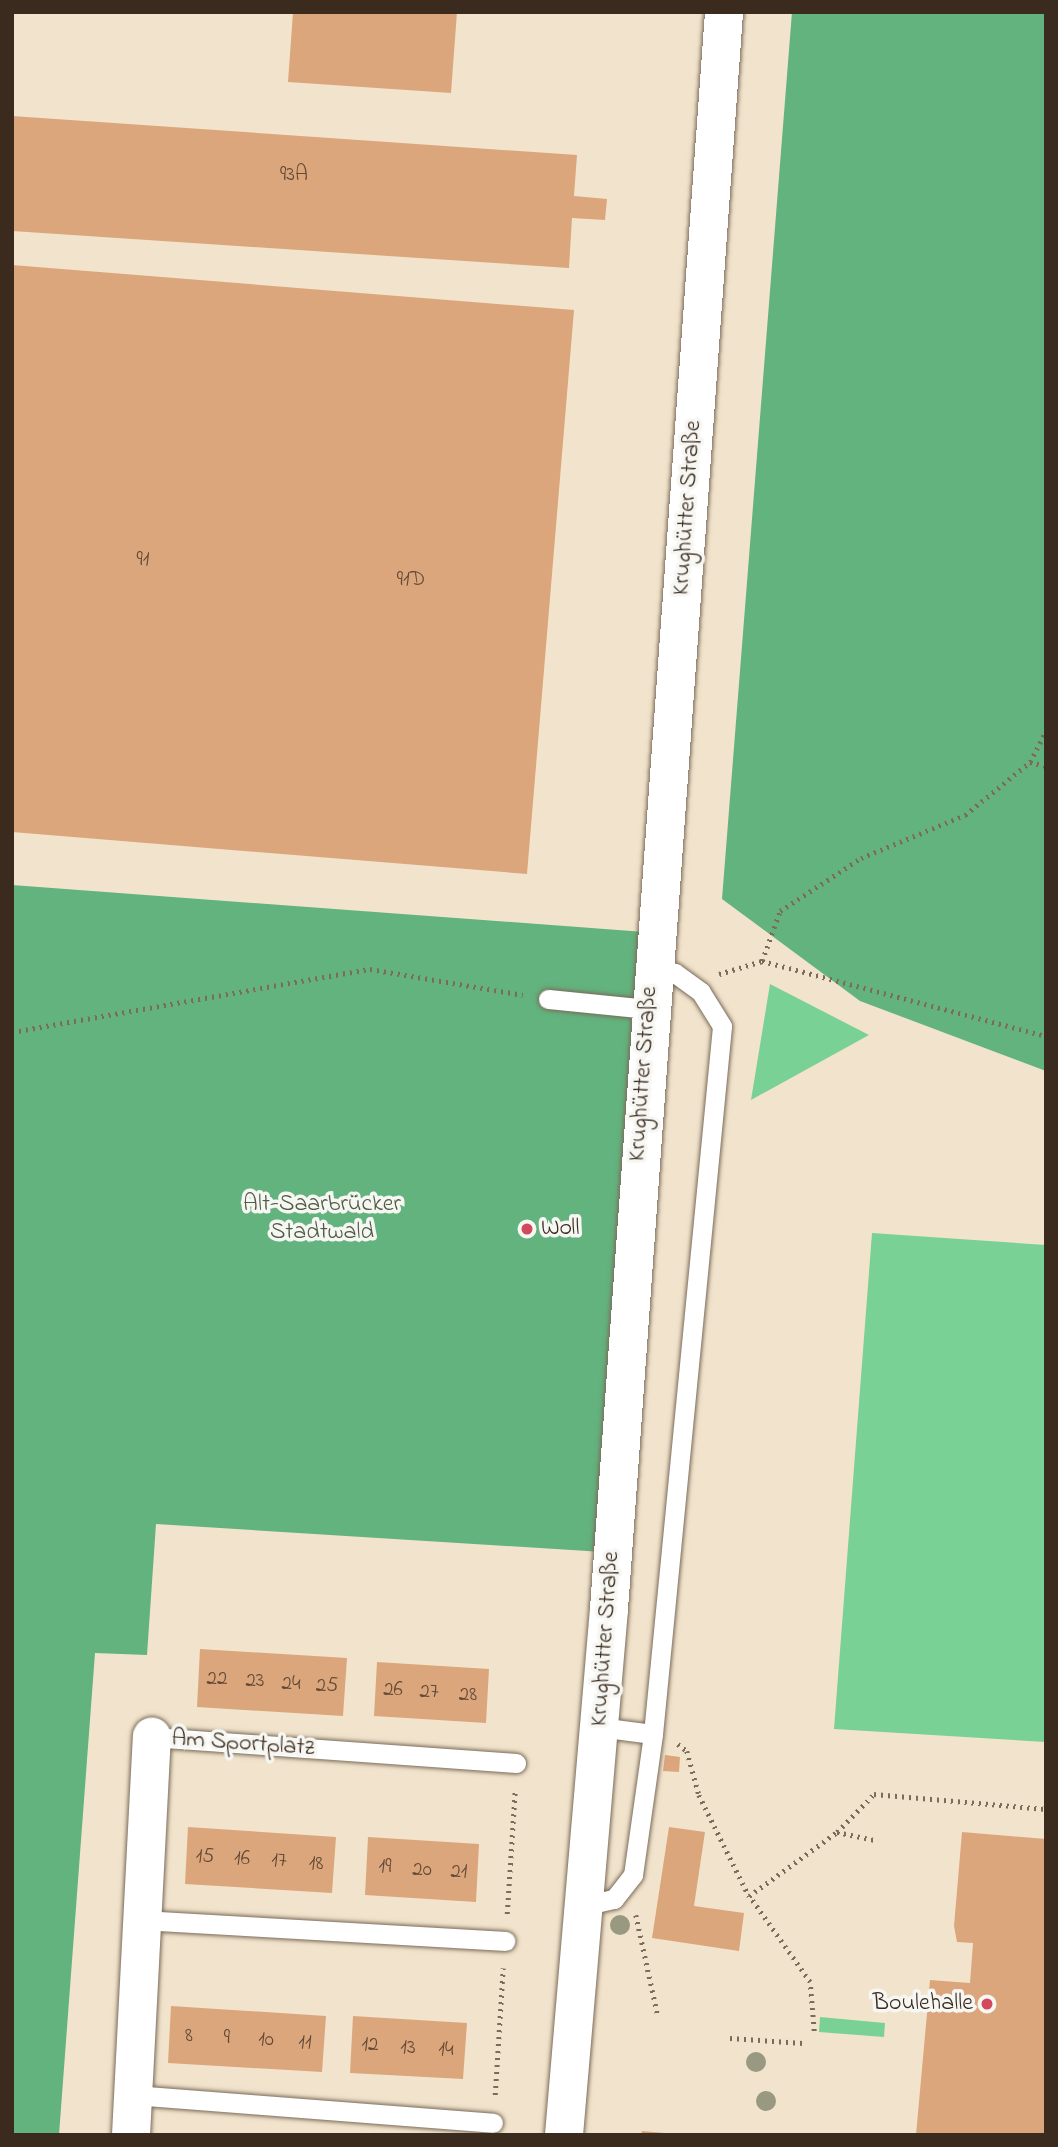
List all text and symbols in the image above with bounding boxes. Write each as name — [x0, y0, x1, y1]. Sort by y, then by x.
house number: 93A — [280, 162, 308, 188]
street label: Krughütter Straße — [668, 420, 708, 596]
house number: 91 — [137, 547, 149, 573]
house number: 91D — [397, 567, 425, 593]
street label: Krughütter Straße — [624, 986, 664, 1162]
park label: Alt-Saarbrücker Stadtwald — [243, 1191, 401, 1247]
place label: Woll — [541, 1215, 579, 1243]
marker: Woll — [519, 1221, 535, 1237]
street label: Krughütter Straße — [586, 1551, 626, 1727]
house number: 22 — [207, 1666, 227, 1692]
house number: 23 — [245, 1668, 265, 1694]
house number: 24 — [281, 1671, 301, 1697]
house number: 25 — [316, 1673, 338, 1699]
house number: 26 — [383, 1677, 403, 1703]
house number: 27 — [419, 1679, 439, 1705]
house number: 28 — [459, 1682, 477, 1708]
street label: Am Sportplatz — [171, 1725, 315, 1763]
house number: 15 — [196, 1844, 214, 1870]
house number: 16 — [234, 1846, 250, 1872]
house number: 17 — [271, 1848, 287, 1874]
house number: 18 — [309, 1851, 323, 1877]
house number: 19 — [379, 1854, 391, 1880]
house number: 20 — [412, 1857, 432, 1883]
house number: 21 — [450, 1859, 468, 1885]
place label: Boulehalle — [873, 1990, 973, 2018]
marker: Boulehalle — [979, 1996, 995, 2012]
house number: 8 — [185, 2023, 193, 2049]
house number: 9 — [224, 2025, 230, 2051]
house number: 10 — [258, 2027, 274, 2053]
house number: 11 — [298, 2030, 312, 2056]
house number: 12 — [361, 2032, 379, 2058]
house number: 13 — [400, 2035, 416, 2061]
house number: 14 — [438, 2037, 454, 2063]

